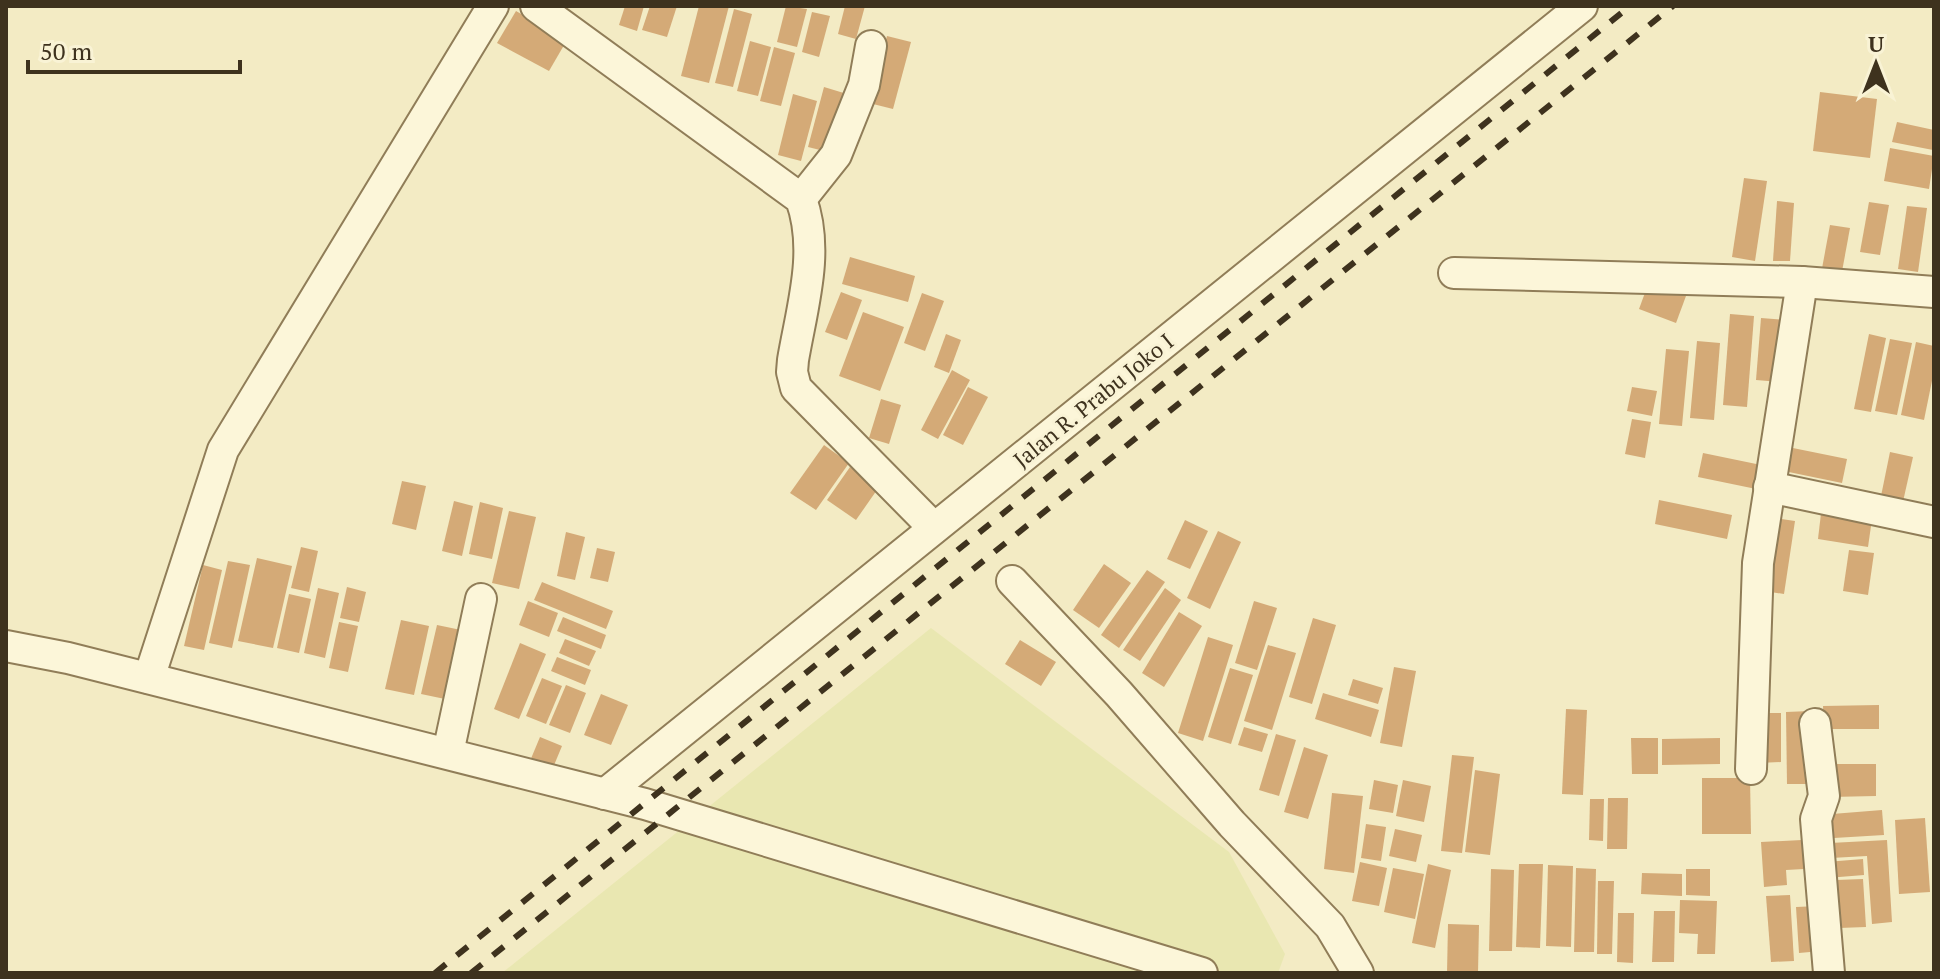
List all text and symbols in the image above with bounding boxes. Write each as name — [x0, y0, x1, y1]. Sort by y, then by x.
scale bar — [28, 24, 240, 74]
north arrow — [1836, 24, 1916, 104]
text: U — [1868, 29, 1884, 58]
text: 50 m — [40, 35, 92, 67]
street label: Jalan R. Prabu Joko I — [1007, 326, 1179, 474]

